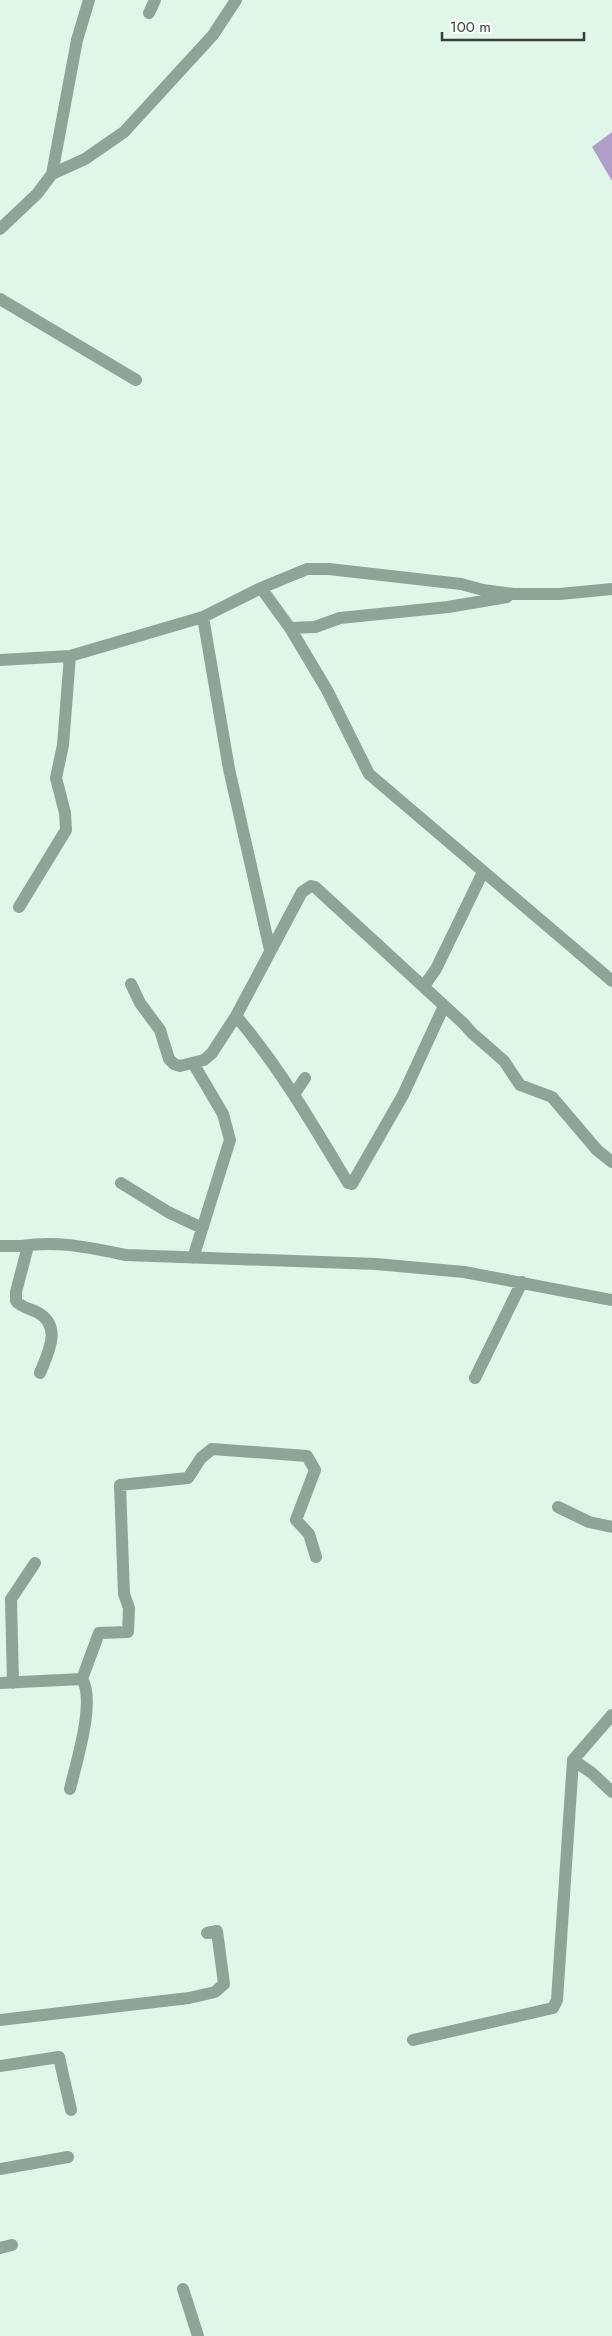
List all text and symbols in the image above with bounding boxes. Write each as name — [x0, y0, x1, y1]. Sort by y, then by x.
scale bar — [442, 10, 584, 42]
text: 100 m — [450, 16, 491, 38]

